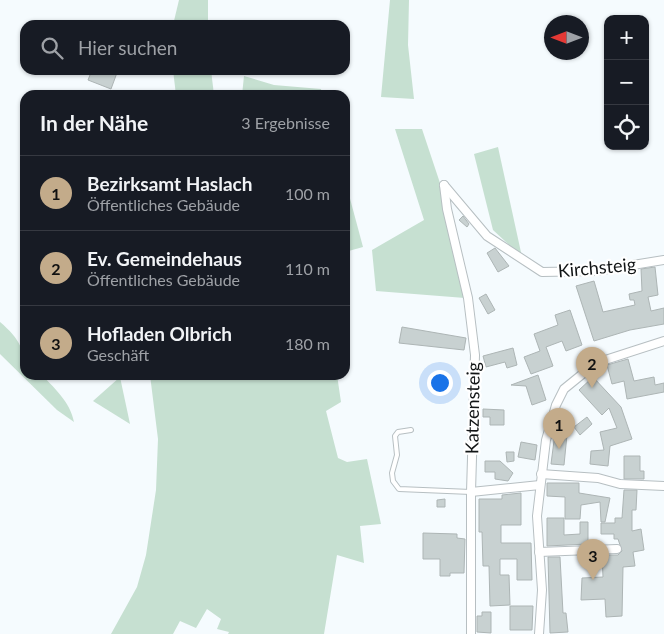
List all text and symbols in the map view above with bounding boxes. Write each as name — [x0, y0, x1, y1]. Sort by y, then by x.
north arrow — [544, 15, 589, 60]
map controls — [604, 15, 649, 150]
button: + — [604, 15, 649, 60]
search box — [20, 20, 350, 75]
icon: search — [38, 34, 66, 62]
text: Hier suchen — [78, 36, 177, 59]
button: − — [604, 60, 649, 105]
button: locate — [604, 105, 649, 150]
text: In der Nähe — [40, 110, 148, 135]
text: 3 Ergebnisse — [241, 113, 330, 132]
text: Bezirksamt Haslach — [87, 172, 252, 195]
text: 1 — [51, 184, 61, 203]
text: 100 m — [285, 184, 330, 203]
text: Öffentliches Gebäude — [87, 195, 240, 214]
text: Ev. Gemeindehaus — [87, 247, 242, 270]
street label: Kirchsteig — [557, 253, 637, 281]
text: 2 — [51, 259, 61, 278]
text: 110 m — [285, 259, 330, 278]
text: Öffentliches Gebäude — [87, 270, 240, 289]
text: Hofladen Olbrich — [87, 322, 232, 345]
text: 3 — [51, 334, 61, 353]
text: 180 m — [285, 334, 330, 353]
text: Geschäft — [87, 345, 149, 364]
pin: 2 — [576, 347, 608, 388]
street label: Katzensteig — [460, 362, 484, 454]
your location — [427, 370, 453, 396]
pin: 1 — [543, 408, 575, 449]
pin: 3 — [577, 539, 609, 580]

